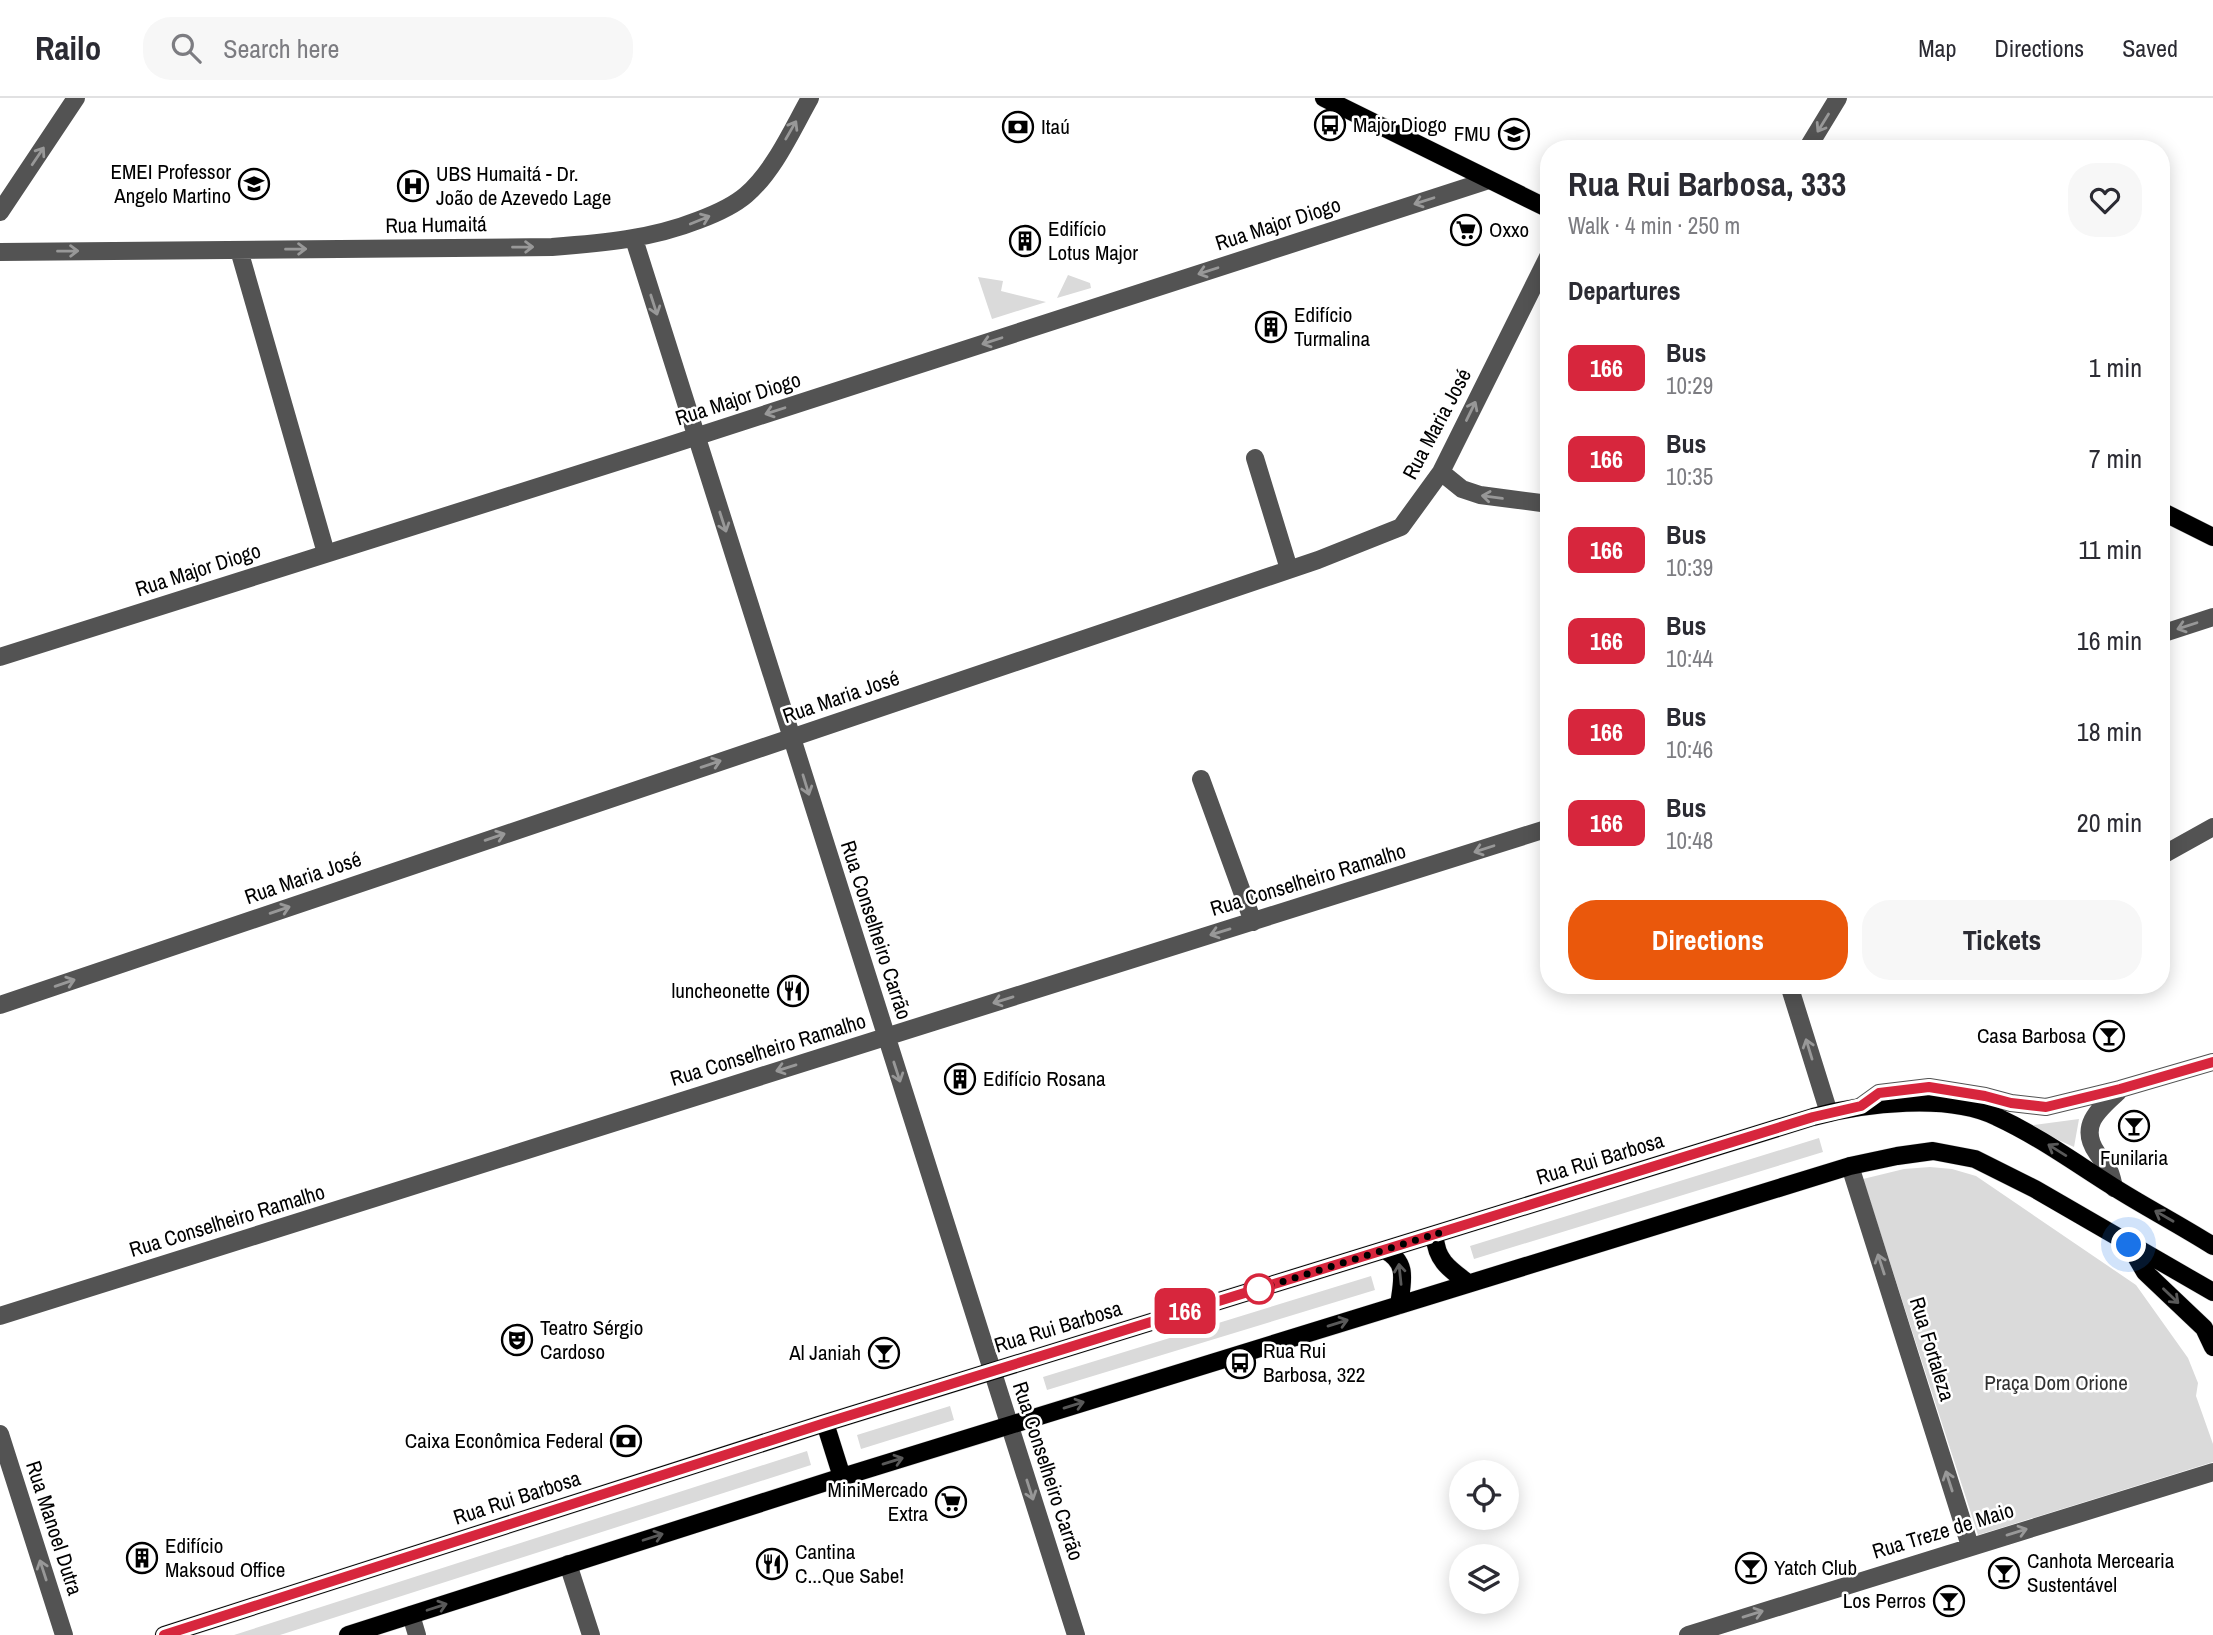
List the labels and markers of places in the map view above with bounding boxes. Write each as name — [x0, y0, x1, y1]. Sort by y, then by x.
bus stop icon: Major Diogo — [1313, 108, 1347, 142]
bank icon: Itaú — [1001, 110, 1035, 144]
place label: Major Diogo — [1353, 110, 1447, 139]
place label: Itaú — [1041, 112, 1070, 141]
school or university icon: FMU — [1497, 117, 1531, 151]
place label: FMU — [1454, 119, 1491, 148]
place label: EMEI Professor Angelo Martino — [110, 157, 231, 210]
place label: UBS Humaitá - Dr. João de Azevedo Lage — [436, 159, 611, 212]
school or university icon: EMEI Professor Angelo Martino — [237, 167, 271, 201]
hospital icon: UBS Humaitá - Dr. João de Azevedo Lage — [396, 169, 430, 203]
supermarket icon: Oxxo — [1449, 213, 1483, 247]
place label: Edifício Lotus Major — [1048, 214, 1138, 267]
place label: Oxxo — [1489, 215, 1529, 244]
building icon: Edifício Lotus Major — [1008, 224, 1042, 258]
place label: Edifício Turmalina — [1294, 300, 1370, 353]
building icon: Edifício Turmalina — [1254, 310, 1288, 344]
restaurant icon: luncheonette — [776, 974, 810, 1008]
place label: luncheonette — [671, 976, 770, 1005]
bar icon: Casa Barbosa — [2092, 1019, 2126, 1053]
place label: Casa Barbosa — [1977, 1021, 2086, 1050]
building icon: Edifício Rosana — [943, 1062, 977, 1096]
place label: Edifício Rosana — [983, 1064, 1106, 1093]
bar icon: Funilaria — [2117, 1109, 2151, 1143]
place label: Funilaria — [2100, 1143, 2168, 1172]
unlabelled marker — [1244, 1274, 1274, 1304]
place label: Teatro Sérgio Cardoso — [540, 1313, 643, 1366]
theatre icon: Teatro Sérgio Cardoso — [500, 1323, 534, 1357]
bar icon: Al Janiah — [867, 1336, 901, 1370]
place label: Rua Rui Barbosa, 322 — [1263, 1336, 1365, 1389]
place label: Al Janiah — [788, 1338, 861, 1367]
bus stop icon: Rua Rui Barbosa, 322 — [1223, 1346, 1257, 1380]
bank icon: Caixa Econômica Federal — [609, 1424, 643, 1458]
place label: Caixa Econômica Federal — [405, 1426, 603, 1455]
place label: MiniMercado Extra — [828, 1475, 928, 1528]
supermarket icon: MiniMercado Extra — [934, 1485, 968, 1519]
place label: Edifício Maksoud Office — [165, 1531, 285, 1584]
place label: Cantina C...Que Sabe! — [795, 1537, 904, 1590]
building icon: Edifício Maksoud Office — [125, 1541, 159, 1575]
place label: Canhota Mercearia Sustentável — [2027, 1546, 2175, 1599]
restaurant icon: Cantina C...Que Sabe! — [755, 1547, 789, 1581]
bar icon: Yatch Club — [1734, 1551, 1768, 1585]
place label: Yatch Club — [1774, 1553, 1857, 1582]
bar icon: Canhota Mercearia Sustentável — [1987, 1556, 2021, 1590]
bar icon: Los Perros — [1932, 1584, 1966, 1618]
place label: Los Perros — [1843, 1586, 1926, 1615]

